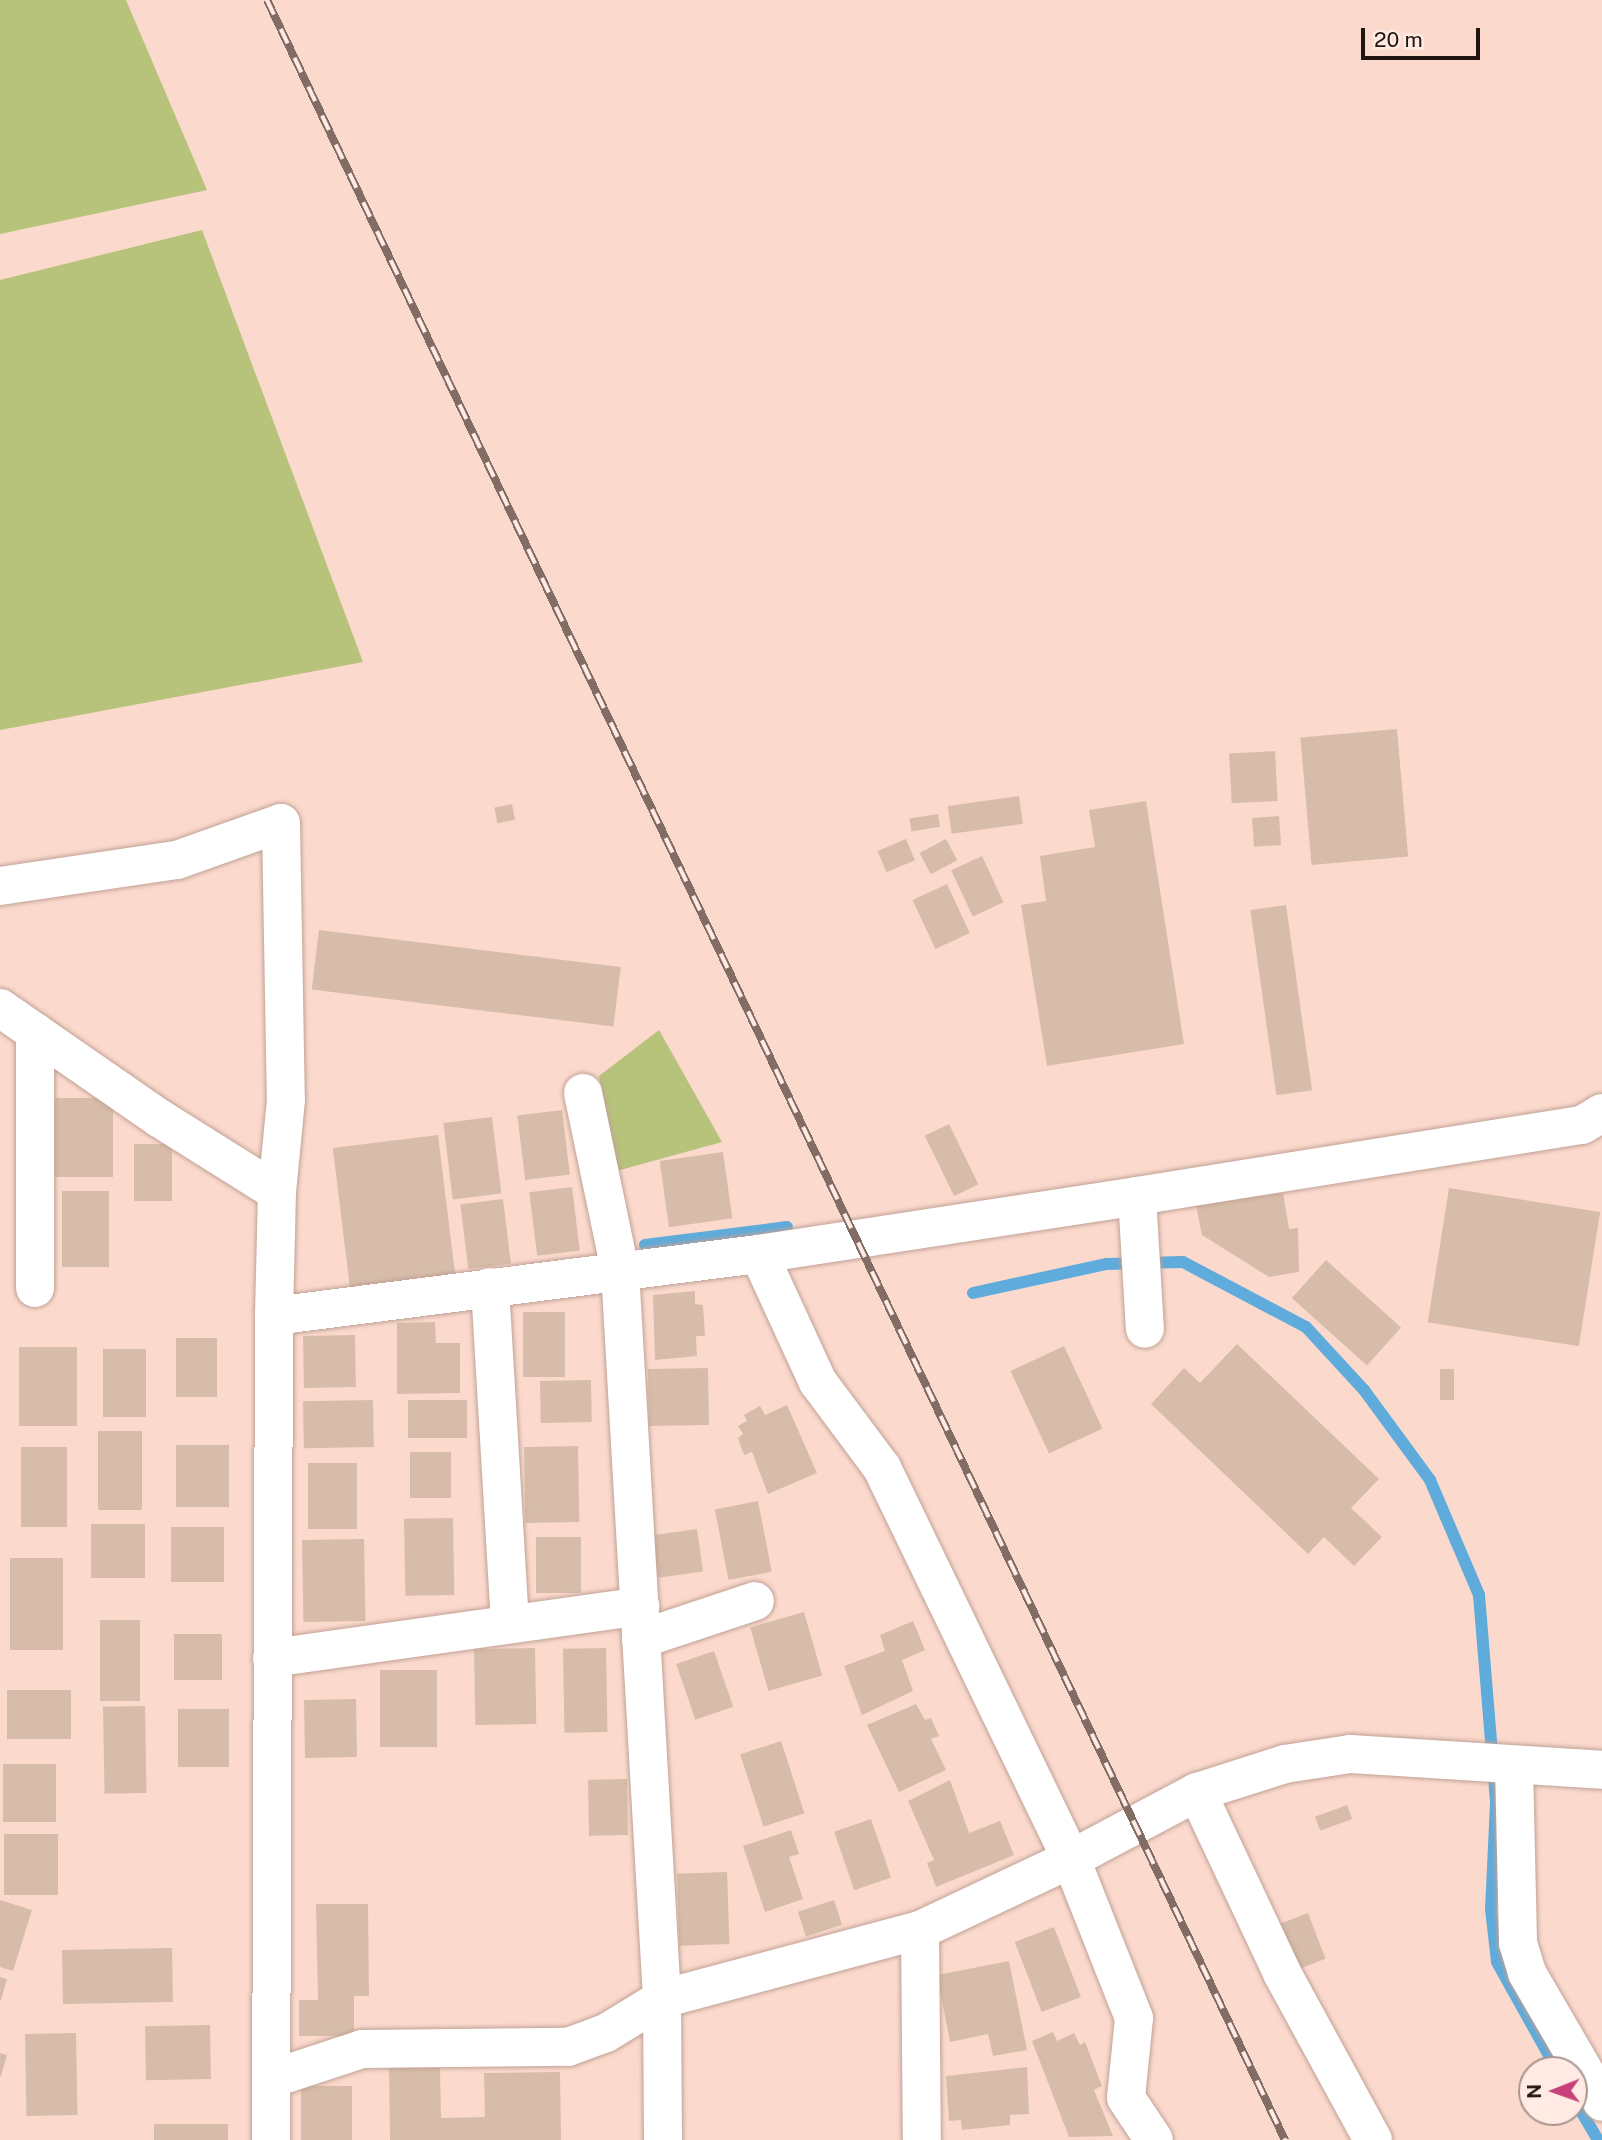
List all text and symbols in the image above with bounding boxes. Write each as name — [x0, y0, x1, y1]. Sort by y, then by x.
scale bar — [1364, 14, 1483, 58]
text: 20 m — [1374, 27, 1423, 52]
north arrow — [1518, 2056, 1588, 2126]
text: N — [1523, 2084, 1545, 2099]

